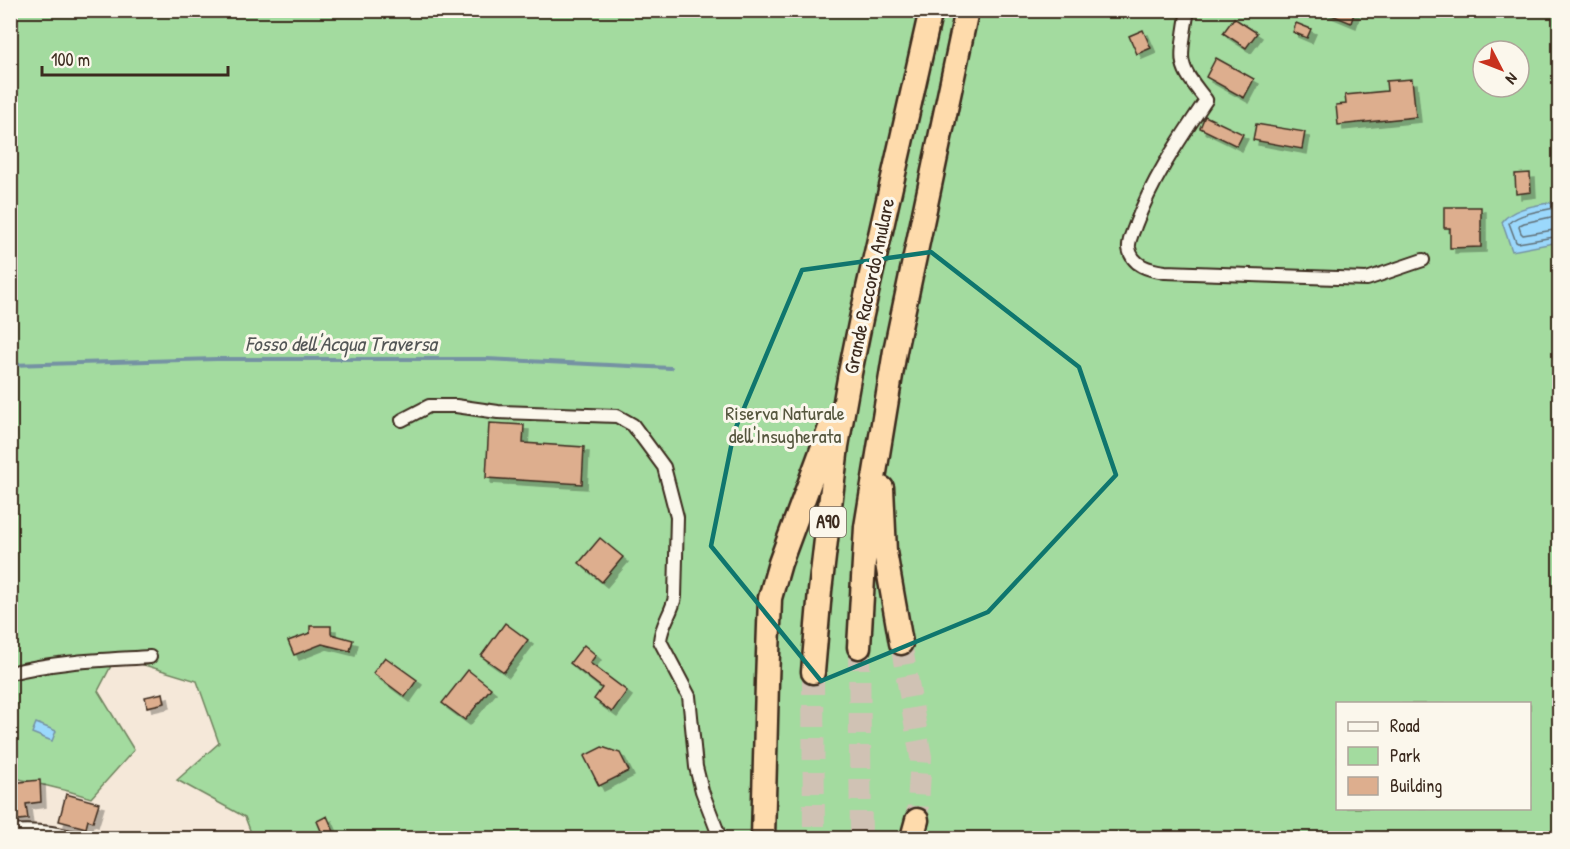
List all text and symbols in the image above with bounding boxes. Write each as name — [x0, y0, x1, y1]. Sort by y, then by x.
scale bar — [42, 39, 228, 77]
north arrow — [1471, 39, 1531, 99]
text: 100 m — [51, 47, 90, 72]
text: N — [1501, 69, 1523, 90]
street label: Grande Raccordo Anulare — [837, 196, 900, 376]
water label: Fosso dell'Acqua Traversa — [245, 329, 440, 358]
park label: Riserva Naturale dell'Insugherata — [725, 399, 845, 449]
road number: A90 — [810, 507, 846, 537]
legend — [1336, 702, 1531, 810]
text: Road — [1390, 713, 1420, 738]
text: Park — [1390, 743, 1421, 768]
text: Building — [1390, 773, 1442, 798]

